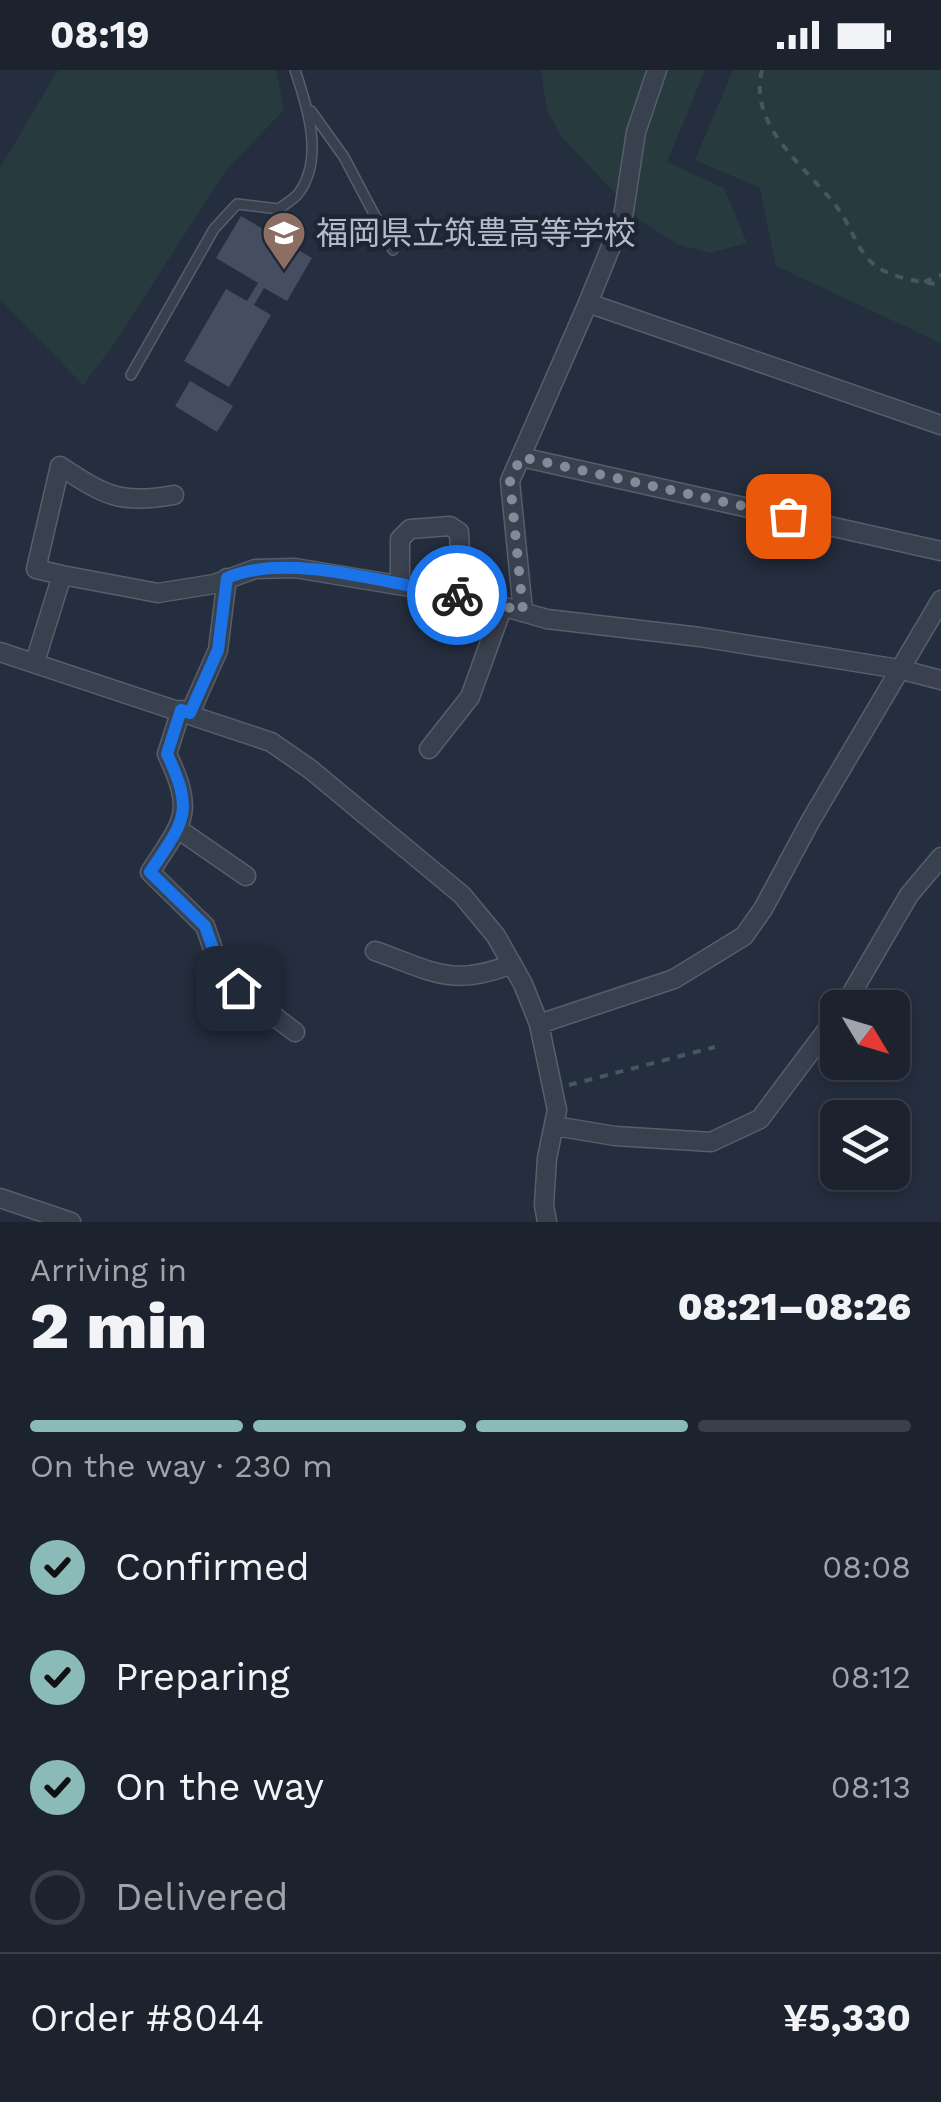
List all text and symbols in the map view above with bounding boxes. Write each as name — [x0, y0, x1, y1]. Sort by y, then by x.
text: 08:19 — [50, 13, 150, 57]
school or university icon: 福岡県立筑豊高等学校 — [261, 210, 307, 271]
place label: 福岡県立筑豊高等学校 — [316, 214, 636, 252]
pin — [746, 474, 831, 559]
icon: bag — [761, 489, 816, 544]
courier — [407, 545, 507, 645]
icon: bike — [430, 568, 485, 623]
pin — [196, 946, 281, 1031]
icon: home — [211, 961, 266, 1016]
north arrow — [820, 990, 910, 1080]
map controls — [820, 990, 910, 1190]
button: layers — [820, 1100, 910, 1190]
text: Arriving in — [30, 1251, 187, 1289]
text: 08:21–08:26 — [678, 1285, 911, 1329]
text: 2 min — [30, 1288, 207, 1364]
text: On the way · 230 m — [30, 1447, 333, 1485]
icon: check — [30, 1540, 85, 1595]
text: Confirmed — [115, 1545, 310, 1589]
text: 08:08 — [822, 1548, 911, 1586]
icon: check — [30, 1650, 85, 1705]
text: Preparing — [115, 1655, 290, 1699]
text: 08:12 — [831, 1658, 911, 1696]
icon: check — [30, 1760, 85, 1815]
text: On the way — [115, 1765, 324, 1809]
text: 08:13 — [831, 1768, 911, 1806]
text: Delivered — [115, 1875, 288, 1919]
text: Order #8044 — [30, 1996, 264, 2040]
text: ¥5,330 — [783, 1996, 911, 2040]

